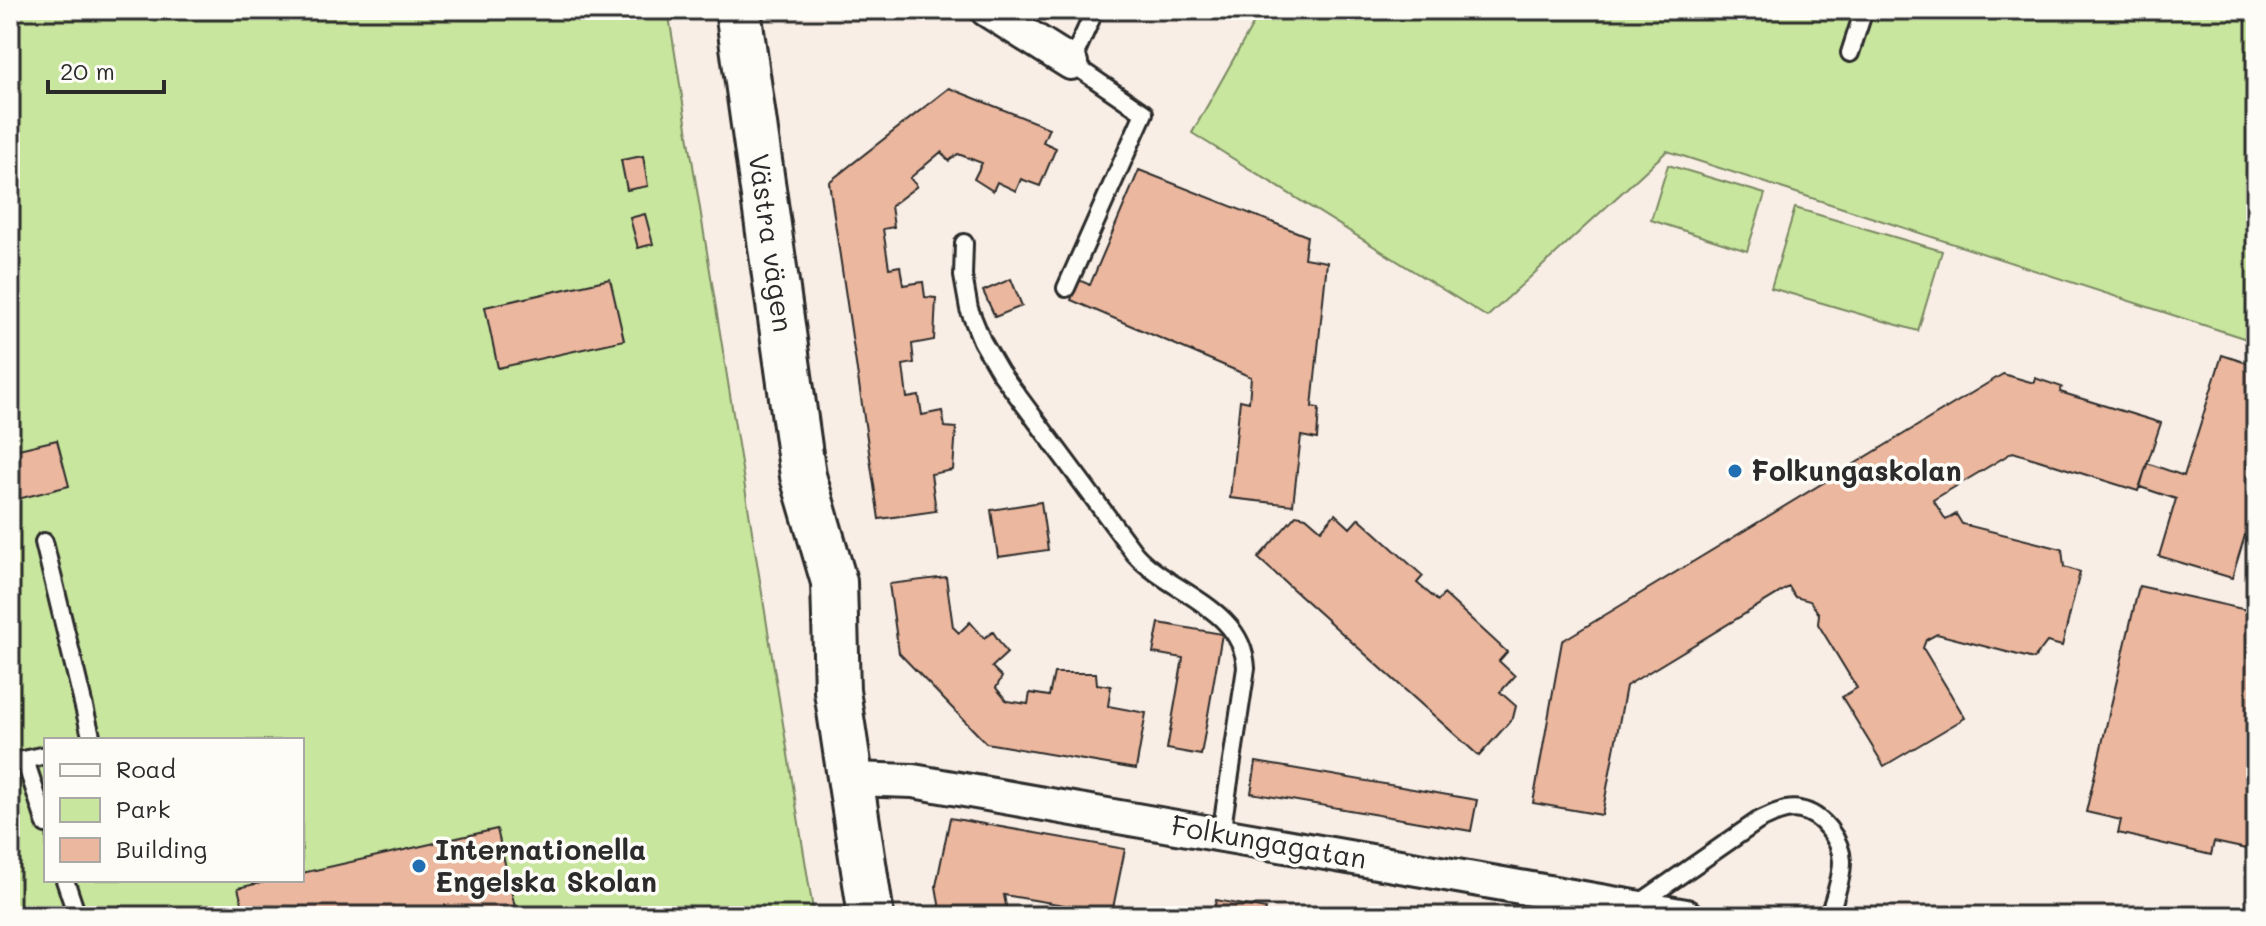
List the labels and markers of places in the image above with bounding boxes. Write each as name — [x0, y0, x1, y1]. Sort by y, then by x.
place label: Folkungaskolan — [1751, 452, 1962, 488]
marker: Folkungaskolan — [1726, 462, 1744, 480]
place label: Internationella Engelska Skolan — [435, 831, 657, 899]
marker: Internationella Engelska Skolan — [410, 857, 428, 875]

